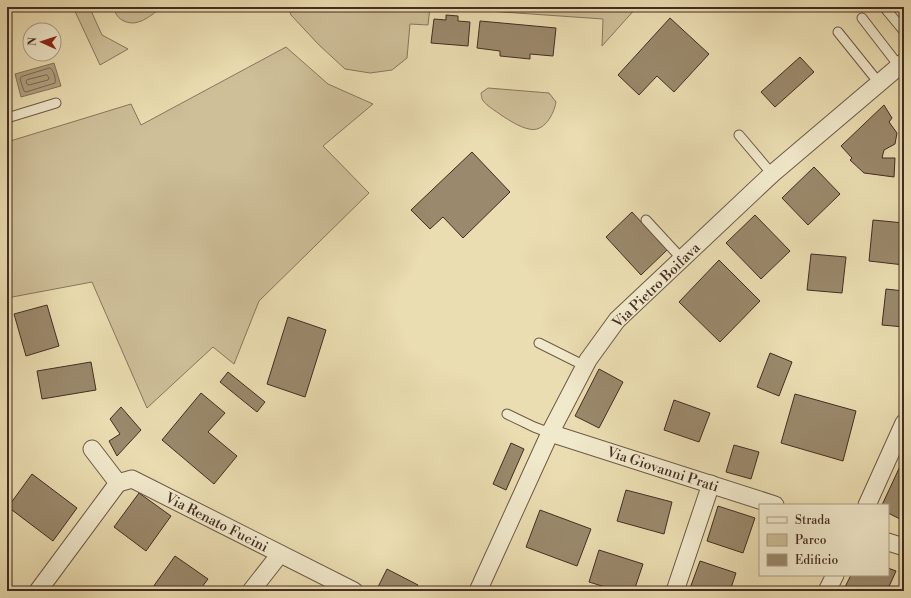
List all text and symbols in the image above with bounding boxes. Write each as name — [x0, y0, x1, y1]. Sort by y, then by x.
north arrow — [22, 22, 62, 62]
text: N — [26, 37, 40, 46]
street label: Via Pietro Boifava — [608, 239, 705, 333]
street label: Via Giovanni Prati — [603, 443, 721, 497]
street label: Via Renato Fucini — [161, 489, 271, 557]
legend — [759, 504, 889, 576]
text: Strada — [795, 513, 831, 528]
text: Parco — [795, 533, 827, 548]
text: Edificio — [795, 553, 838, 568]

